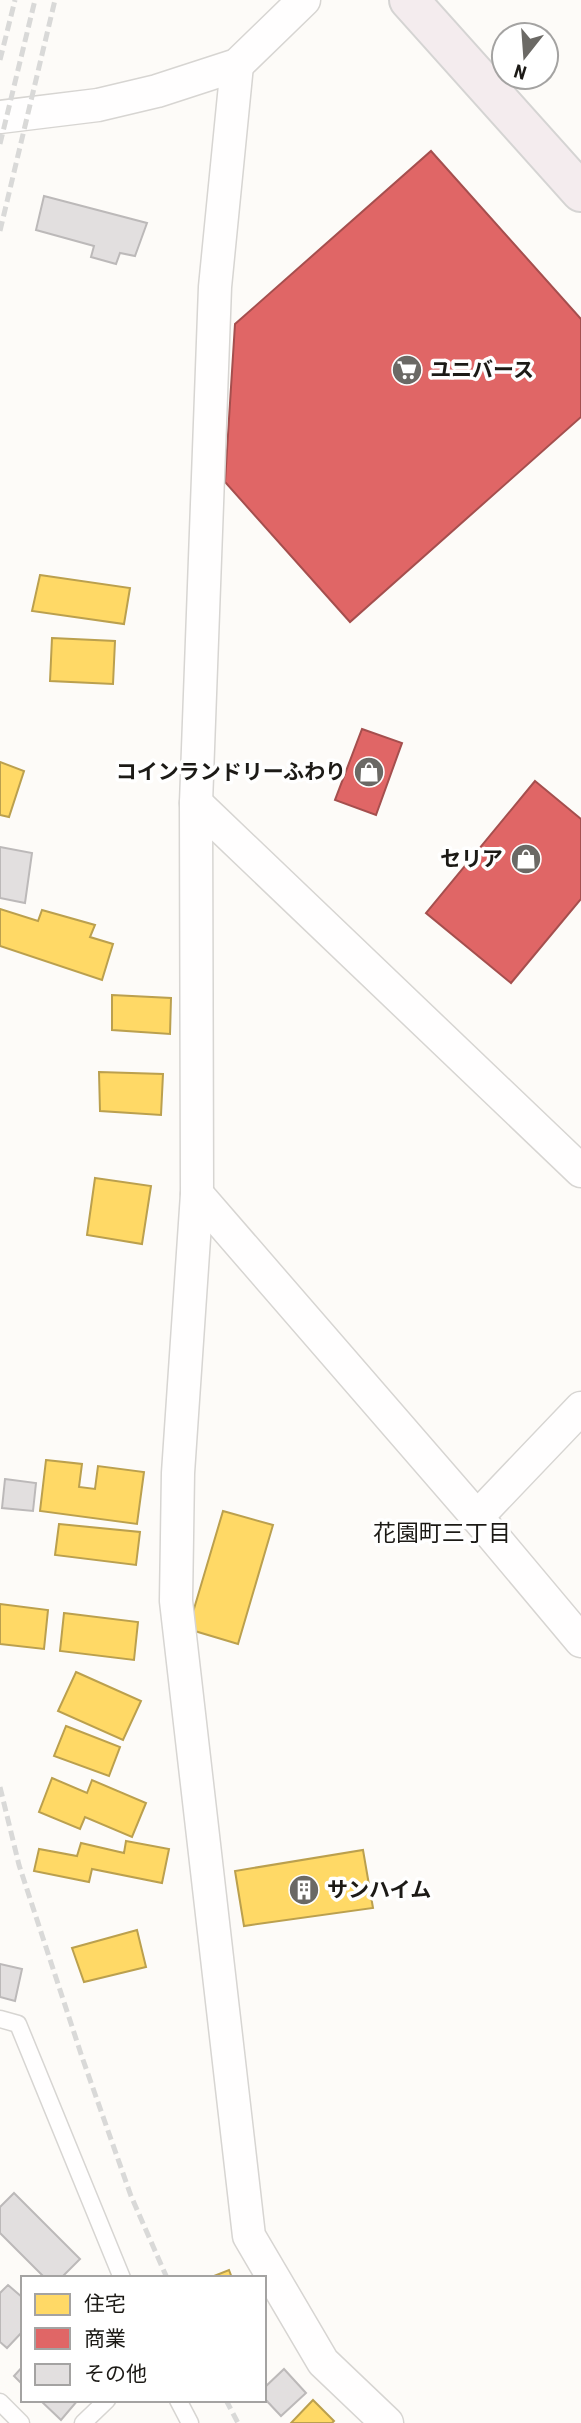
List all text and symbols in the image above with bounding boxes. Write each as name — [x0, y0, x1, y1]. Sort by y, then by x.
north arrow — [490, 21, 560, 91]
text: N — [511, 59, 529, 84]
supermarket icon: ユニバース — [390, 353, 424, 387]
place label: ユニバース — [430, 358, 534, 382]
shop icon: コインランドリーふわり — [352, 755, 386, 789]
place label: コインランドリーふわり — [116, 760, 346, 784]
shop icon: セリア — [509, 842, 543, 876]
place label: セリア — [440, 847, 503, 871]
district label: 花園町三丁目 — [373, 1520, 511, 1547]
building icon: サンハイム — [287, 1873, 321, 1907]
place label: サンハイム — [327, 1878, 431, 1902]
legend — [21, 2276, 266, 2402]
text: 住宅 — [84, 2292, 126, 2316]
text: 商業 — [84, 2327, 126, 2351]
text: その他 — [84, 2362, 147, 2386]

